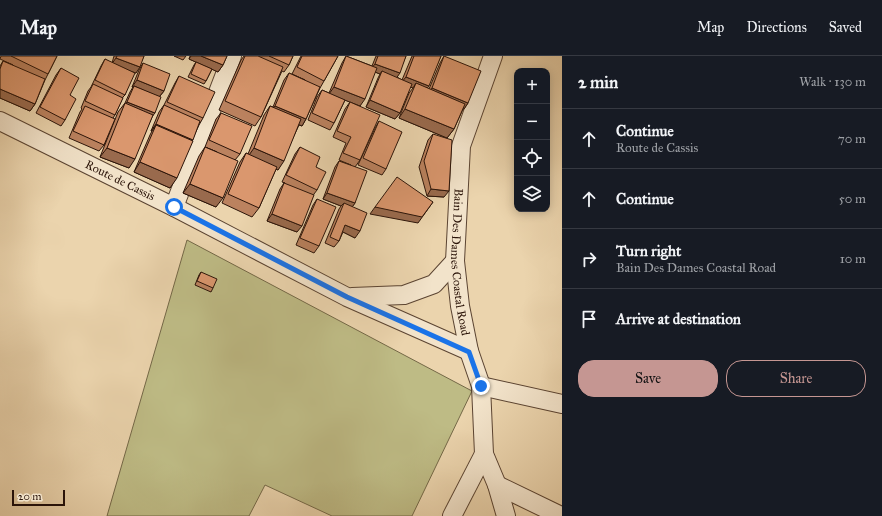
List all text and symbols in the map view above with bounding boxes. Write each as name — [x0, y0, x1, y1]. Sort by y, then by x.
text: Map — [20, 16, 57, 39]
text: Map — [697, 19, 724, 36]
text: Directions — [746, 19, 807, 36]
text: Saved — [829, 19, 862, 36]
map controls — [514, 68, 550, 212]
button: + — [514, 68, 550, 104]
text: 2 min — [578, 72, 618, 93]
text: Walk · 130 m — [799, 74, 866, 90]
button: − — [514, 104, 550, 140]
text: Continue — [616, 122, 674, 140]
icon: ahead — [578, 128, 600, 150]
text: 70 m — [838, 131, 866, 147]
button: locate — [514, 140, 550, 176]
text: Route de Cassis — [616, 140, 698, 156]
street label: Route de Cassis — [83, 157, 157, 204]
button: layers — [514, 176, 550, 212]
street label: Bain Des Dames Coastal Road — [448, 188, 473, 337]
icon: ahead — [578, 188, 600, 210]
text: Continue — [616, 190, 674, 208]
text: 50 m — [839, 191, 866, 207]
route start — [165, 198, 183, 216]
text: Turn right — [616, 242, 681, 260]
icon: right — [578, 248, 600, 270]
text: 10 m — [840, 251, 866, 267]
text: Bain Des Dames Coastal Road — [616, 260, 776, 276]
icon: arrive — [578, 308, 600, 330]
text: Arrive at destination — [616, 310, 741, 328]
button: Save — [578, 360, 718, 397]
button: Share — [726, 360, 866, 397]
route end — [472, 377, 490, 395]
scale bar — [12, 488, 65, 507]
text: 20 m — [18, 490, 41, 503]

